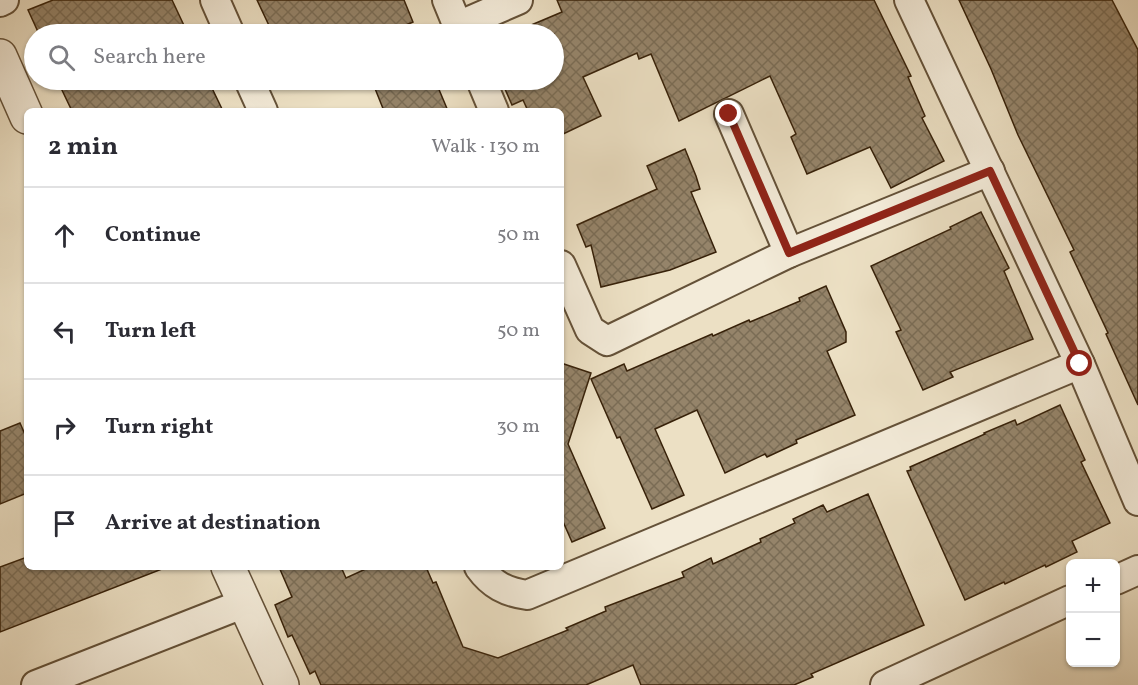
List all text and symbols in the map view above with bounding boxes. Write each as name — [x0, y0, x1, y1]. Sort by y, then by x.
search box — [24, 24, 564, 90]
icon: search — [45, 41, 78, 74]
text: Search here — [93, 42, 206, 73]
route end — [715, 100, 741, 126]
text: 2 min — [48, 129, 118, 165]
text: Walk · 130 m — [431, 133, 540, 161]
icon: ahead — [48, 219, 81, 252]
text: Continue — [105, 220, 201, 251]
text: 50 m — [497, 221, 540, 249]
icon: left — [48, 315, 81, 348]
text: Turn left — [105, 316, 196, 347]
text: 50 m — [497, 317, 540, 345]
route start — [1066, 350, 1092, 376]
icon: right — [48, 411, 81, 444]
text: Turn right — [105, 412, 213, 443]
text: 30 m — [496, 413, 540, 441]
icon: arrive — [48, 507, 81, 540]
text: Arrive at destination — [105, 508, 321, 539]
map controls — [1066, 559, 1120, 667]
button: + — [1066, 559, 1120, 613]
button: − — [1066, 613, 1120, 667]

